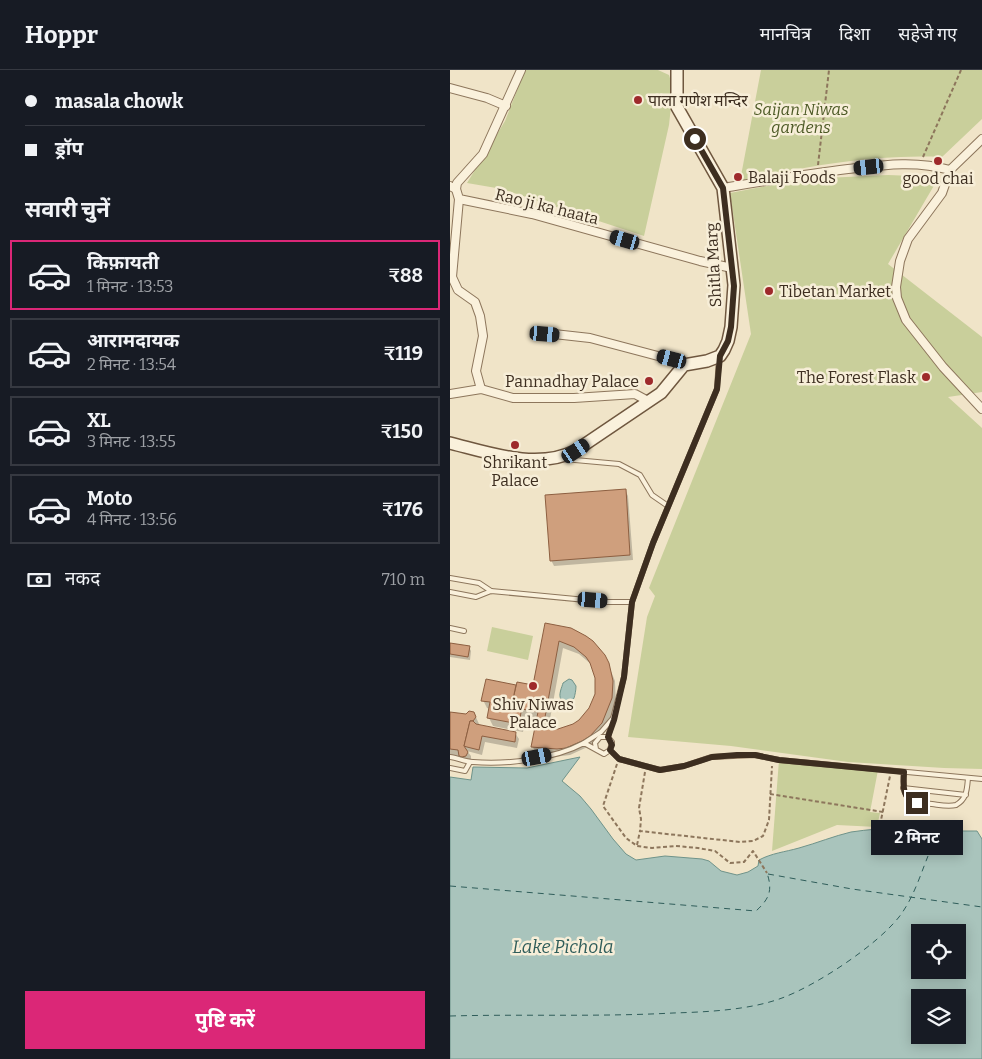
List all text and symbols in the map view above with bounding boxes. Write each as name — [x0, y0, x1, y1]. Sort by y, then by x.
text: Hoppr — [25, 21, 98, 49]
text: मानचित्र — [760, 23, 811, 45]
text: दिशा — [839, 23, 870, 45]
text: सहेजे गए — [898, 23, 957, 45]
text: masala chowk — [55, 90, 183, 113]
place label: पाला गणेश मन्दिर — [648, 91, 748, 110]
marker: पाला गणेश मन्दिर — [632, 94, 644, 106]
park label: Saijan Niwas gardens — [753, 100, 849, 137]
route start — [684, 128, 706, 150]
text: ड्रॉप — [55, 137, 83, 160]
marker: good chai — [932, 155, 944, 167]
car — [853, 158, 884, 176]
place label: Balaji Foods — [748, 168, 836, 187]
place label: good chai — [902, 169, 974, 188]
marker: Balaji Foods — [732, 171, 744, 183]
street label: Rao ji ka haata — [493, 184, 601, 229]
text: सवारी चुनें — [25, 196, 110, 223]
street label: Shitla Marg — [702, 222, 725, 308]
car — [608, 229, 641, 251]
text: किफ़ायती — [87, 251, 159, 274]
icon: car — [27, 253, 72, 298]
text: ₹88 — [388, 264, 423, 287]
text: 1 मिनट · 13:53 — [87, 277, 173, 296]
place label: Tibetan Market — [779, 282, 891, 301]
marker: Tibetan Market — [763, 285, 775, 297]
car — [529, 325, 560, 343]
text: आरामदायक — [87, 329, 179, 352]
icon: car — [27, 331, 72, 376]
text: ₹119 — [383, 342, 423, 365]
car — [655, 348, 688, 370]
text: 2 मिनट · 13:54 — [87, 355, 176, 374]
place label: The Forest Flask — [797, 368, 916, 387]
marker: The Forest Flask — [920, 371, 932, 383]
place label: Pannadhay Palace — [505, 372, 639, 391]
marker: Pannadhay Palace — [643, 375, 655, 387]
icon: car — [27, 409, 72, 454]
text: XL — [87, 409, 111, 432]
text: ₹150 — [380, 420, 423, 443]
text: 3 मिनट · 13:55 — [87, 432, 176, 451]
car — [559, 436, 592, 466]
marker: Shrikant Palace — [509, 439, 521, 451]
place label: Shrikant Palace — [483, 453, 547, 490]
icon: car — [27, 487, 72, 532]
text: Moto — [87, 487, 133, 510]
text: ₹176 — [382, 498, 423, 521]
text: 4 मिनट · 13:56 — [87, 510, 177, 529]
icon: cash — [25, 566, 53, 594]
text: नकद — [65, 567, 100, 590]
text: 710 m — [382, 570, 425, 589]
car — [577, 591, 608, 609]
marker: Shiv Niwas Palace — [527, 680, 539, 692]
place label: Shiv Niwas Palace — [492, 695, 574, 732]
car — [520, 747, 553, 767]
route end — [906, 792, 928, 814]
callout: 2 मिनट — [871, 820, 963, 856]
text: 2 मिनट — [894, 828, 940, 847]
map controls — [911, 924, 966, 1044]
button: locate — [911, 924, 966, 979]
water label: Lake Pichola — [512, 936, 614, 958]
button: layers — [911, 989, 966, 1044]
button: पुष्टि करें — [25, 991, 425, 1049]

